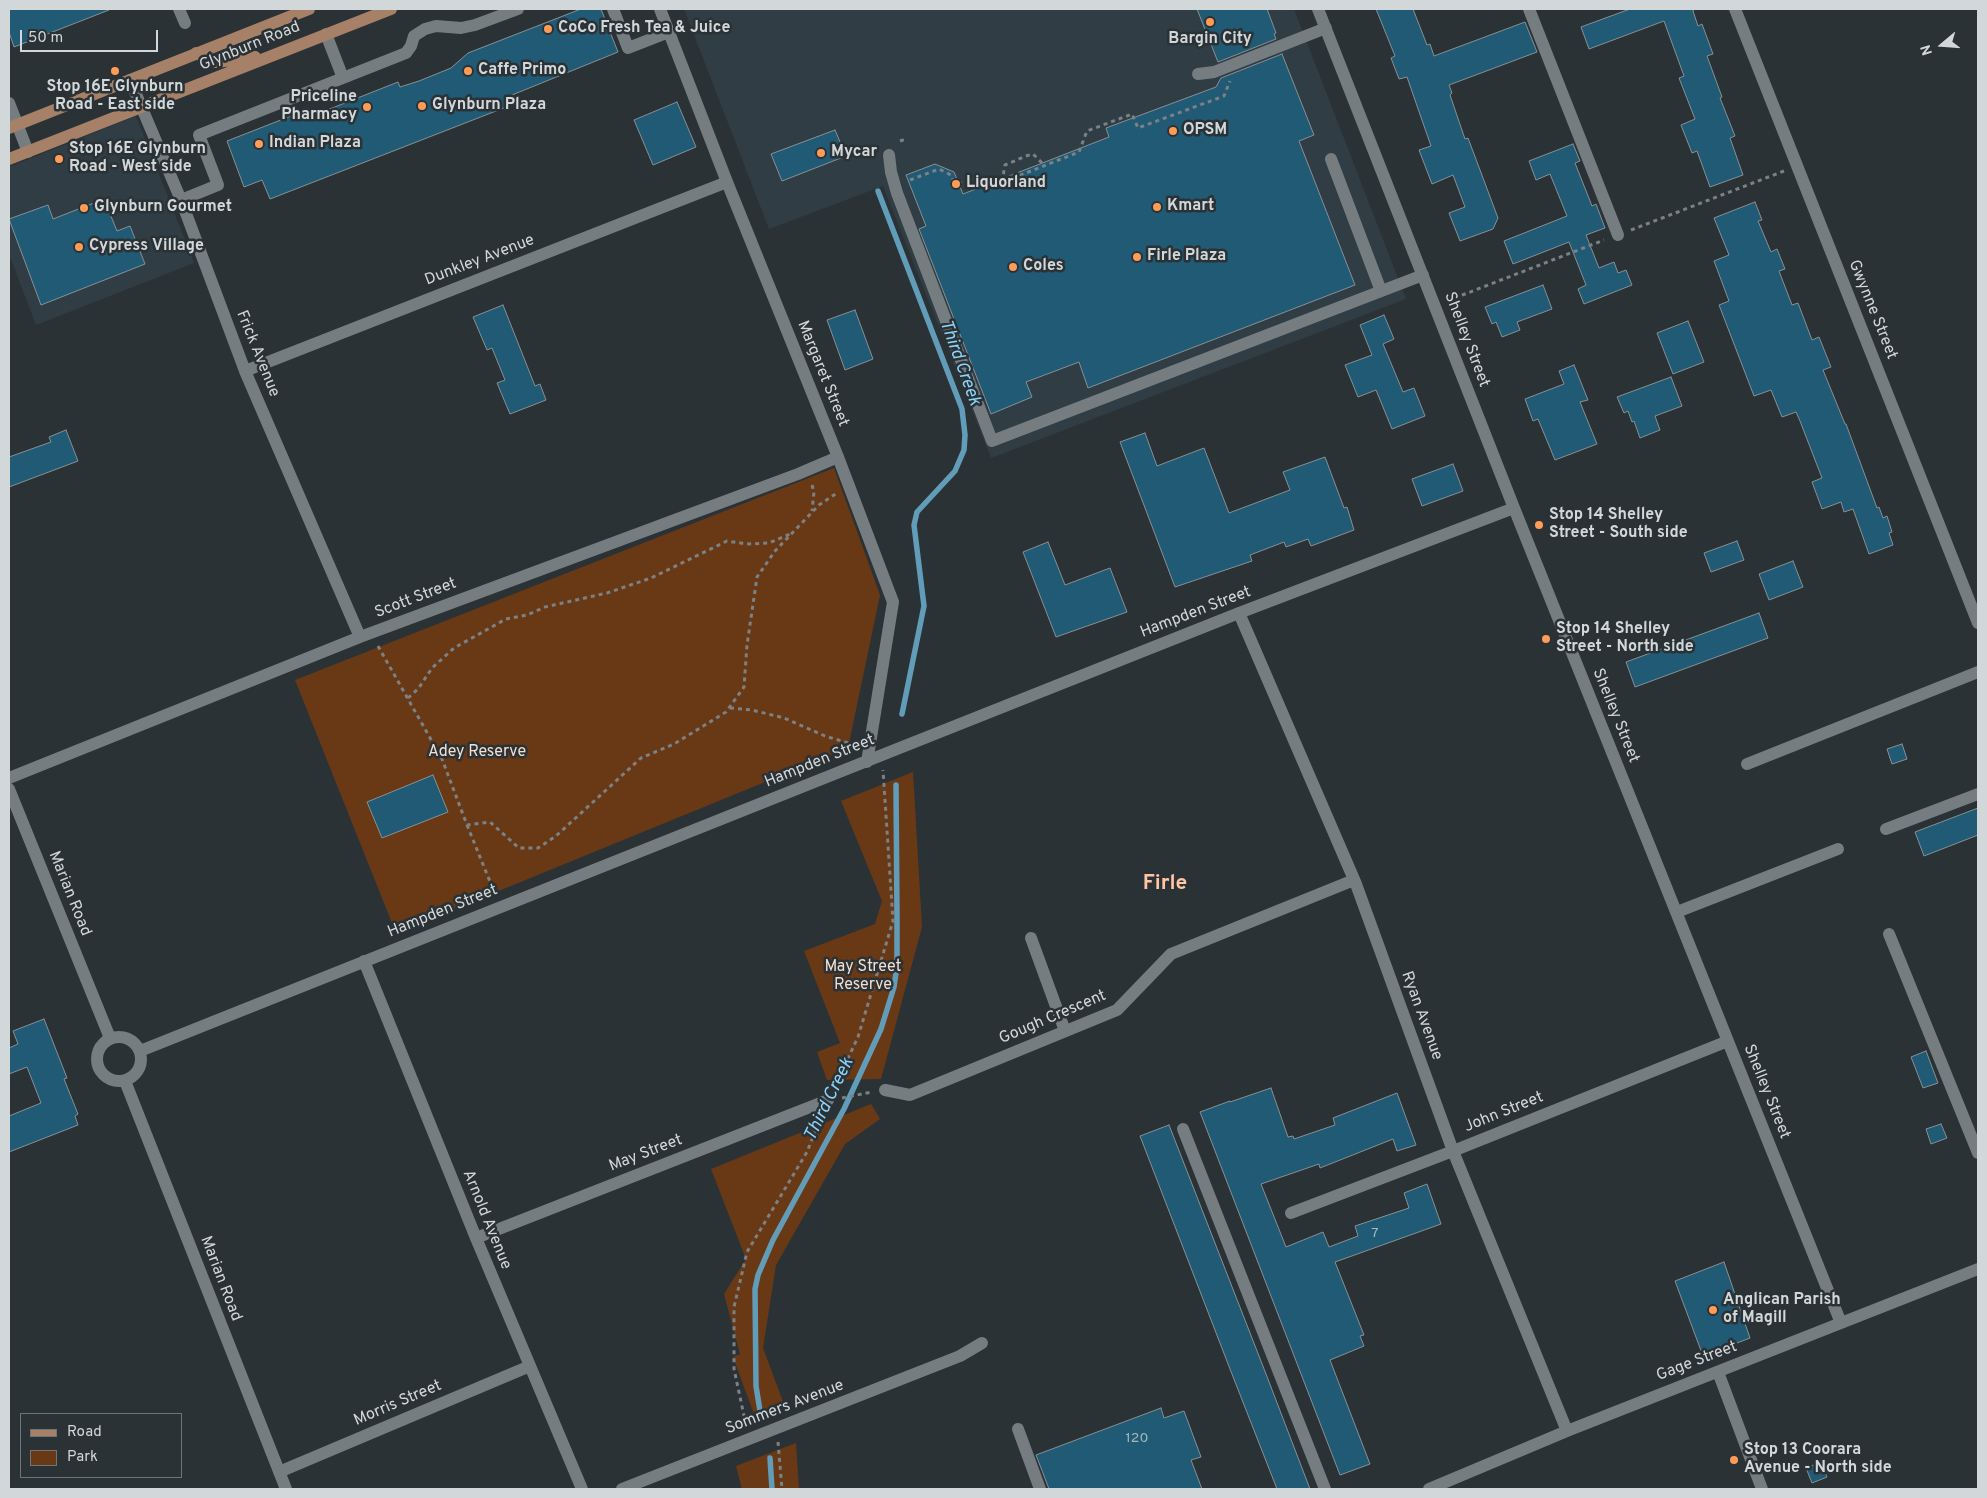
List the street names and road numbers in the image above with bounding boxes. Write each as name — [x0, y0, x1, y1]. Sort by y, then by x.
street label: Glynburn Road — [197, 18, 303, 76]
street label: Dunkley Avenue — [423, 231, 537, 291]
street label: Gwynne Street — [1843, 257, 1901, 363]
street label: Shelley Street — [1439, 290, 1493, 390]
street label: Frick Avenue — [231, 308, 283, 400]
street label: Margaret Street — [792, 318, 852, 430]
street label: Scott Street — [372, 575, 460, 623]
street label: Hampden Street — [1138, 583, 1254, 643]
street label: Shelley Street — [1587, 666, 1643, 766]
street label: Hampden Street — [762, 731, 878, 793]
street label: Marian Road — [43, 849, 95, 939]
street label: Hampden Street — [385, 881, 501, 943]
street label: Ryan Avenue — [1396, 969, 1446, 1063]
street label: Gough Crescent — [997, 987, 1109, 1049]
street label: Shelley Street — [1738, 1042, 1794, 1142]
street label: John Street — [1462, 1088, 1546, 1138]
street label: May Street — [607, 1131, 685, 1177]
street label: Arnold Avenue — [457, 1167, 515, 1273]
street label: Marian Road — [195, 1234, 245, 1324]
street label: Gage Street — [1654, 1338, 1740, 1386]
street label: Morris Street — [351, 1377, 445, 1431]
street label: Sommers Avenue — [723, 1377, 847, 1439]

